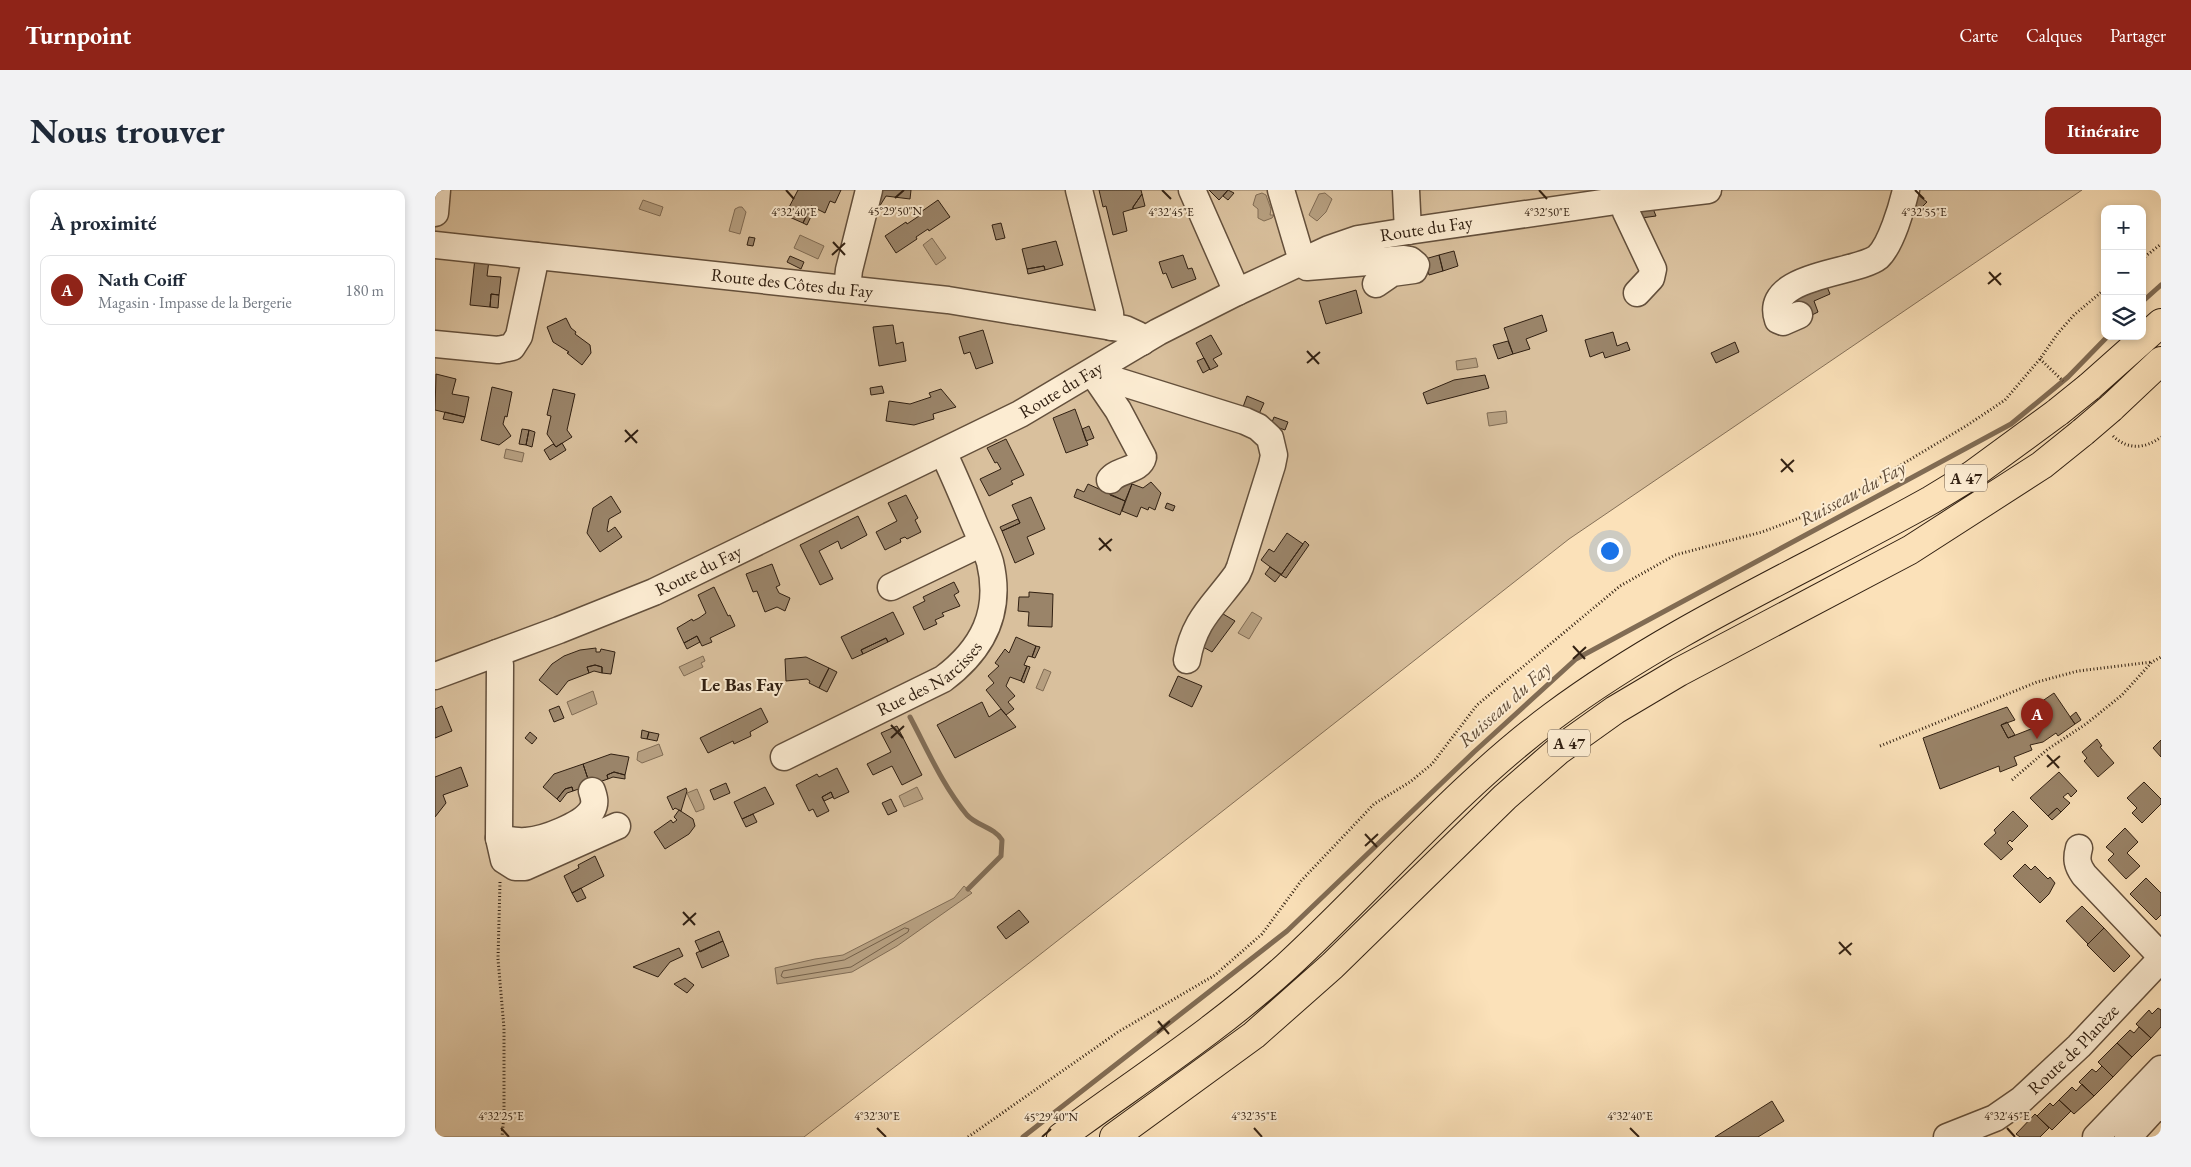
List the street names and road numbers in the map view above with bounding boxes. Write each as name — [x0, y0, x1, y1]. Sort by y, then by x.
street label: Route du Fay — [1378, 210, 1474, 246]
street label: Route des Côtes du Fay — [710, 263, 874, 303]
street label: Route du Fay — [1015, 356, 1107, 423]
road number: A 47 — [1945, 464, 1987, 492]
street label: Route du Fay — [651, 539, 745, 601]
street label: Rue des Narcisses — [873, 636, 987, 721]
road number: A 47 — [1548, 730, 1590, 756]
street label: Route de Planèze — [2022, 999, 2123, 1099]

